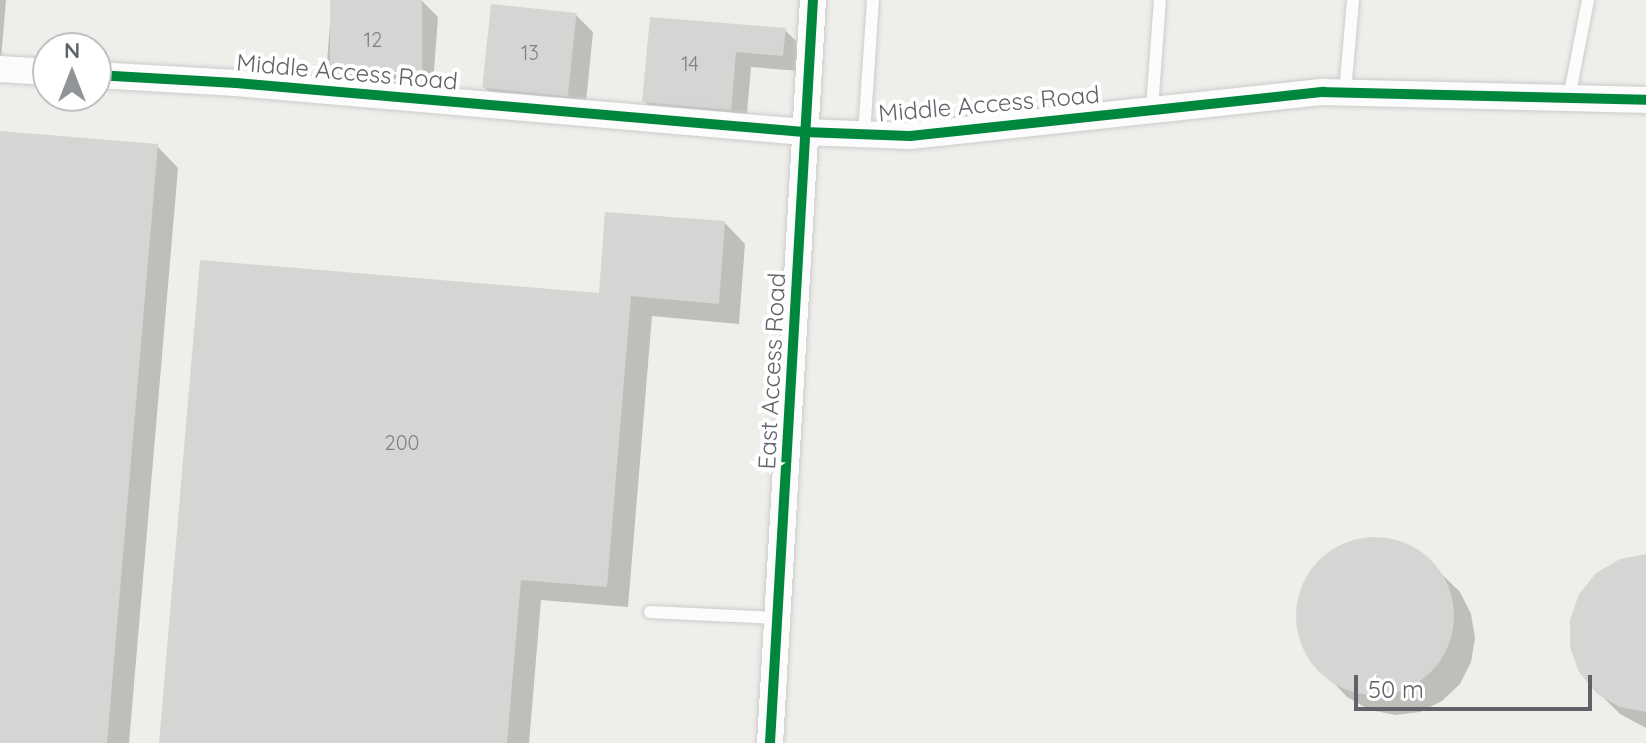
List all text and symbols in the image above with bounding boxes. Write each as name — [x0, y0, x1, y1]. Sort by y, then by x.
house number: 12 — [364, 27, 382, 51]
north arrow — [32, 32, 112, 112]
text: N — [64, 36, 80, 64]
house number: 13 — [521, 40, 539, 64]
street label: Middle Access Road — [235, 48, 459, 96]
house number: 14 — [681, 51, 699, 75]
street label: Middle Access Road — [877, 80, 1101, 128]
street label: East Access Road — [752, 272, 792, 470]
house number: 200 — [385, 430, 419, 454]
scale bar — [1358, 659, 1596, 709]
text: 50 m — [1368, 674, 1424, 704]

